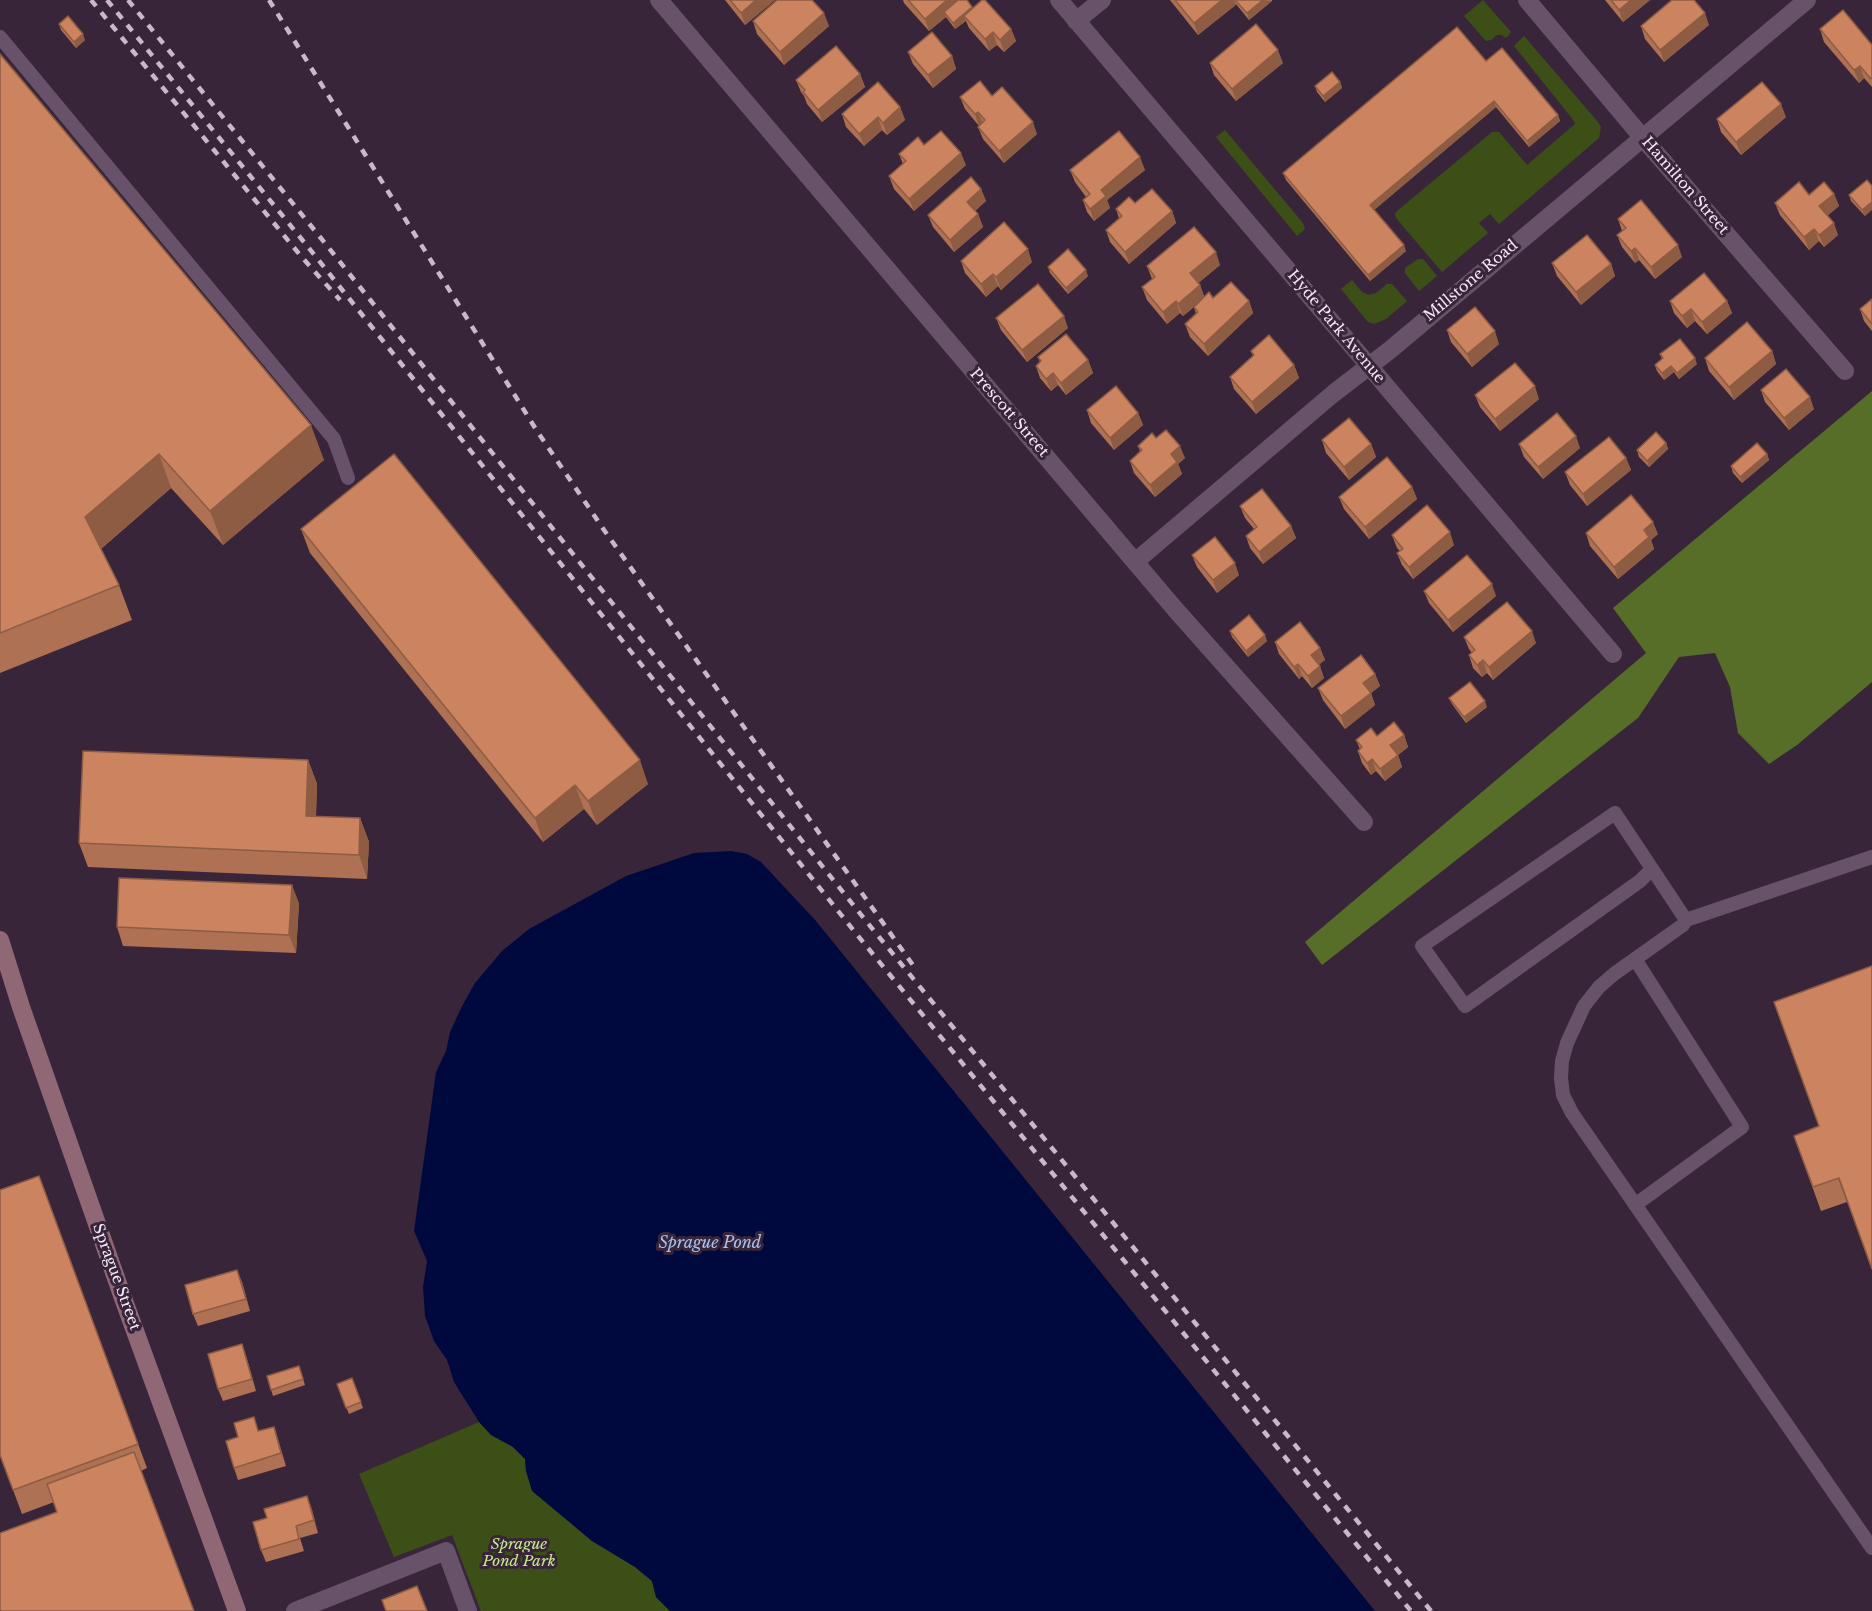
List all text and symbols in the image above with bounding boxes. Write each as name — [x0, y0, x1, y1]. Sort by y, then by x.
street label: Hamilton Street — [1638, 133, 1732, 239]
street label: Millstone Road — [1421, 237, 1521, 325]
street label: Hyde Park Avenue — [1283, 267, 1389, 387]
street label: Prescott Street — [966, 365, 1052, 461]
street label: Sprague Street — [88, 1221, 144, 1333]
water label: Sprague Pond — [659, 1233, 761, 1253]
park label: Sprague Pond Park — [483, 1536, 555, 1571]

